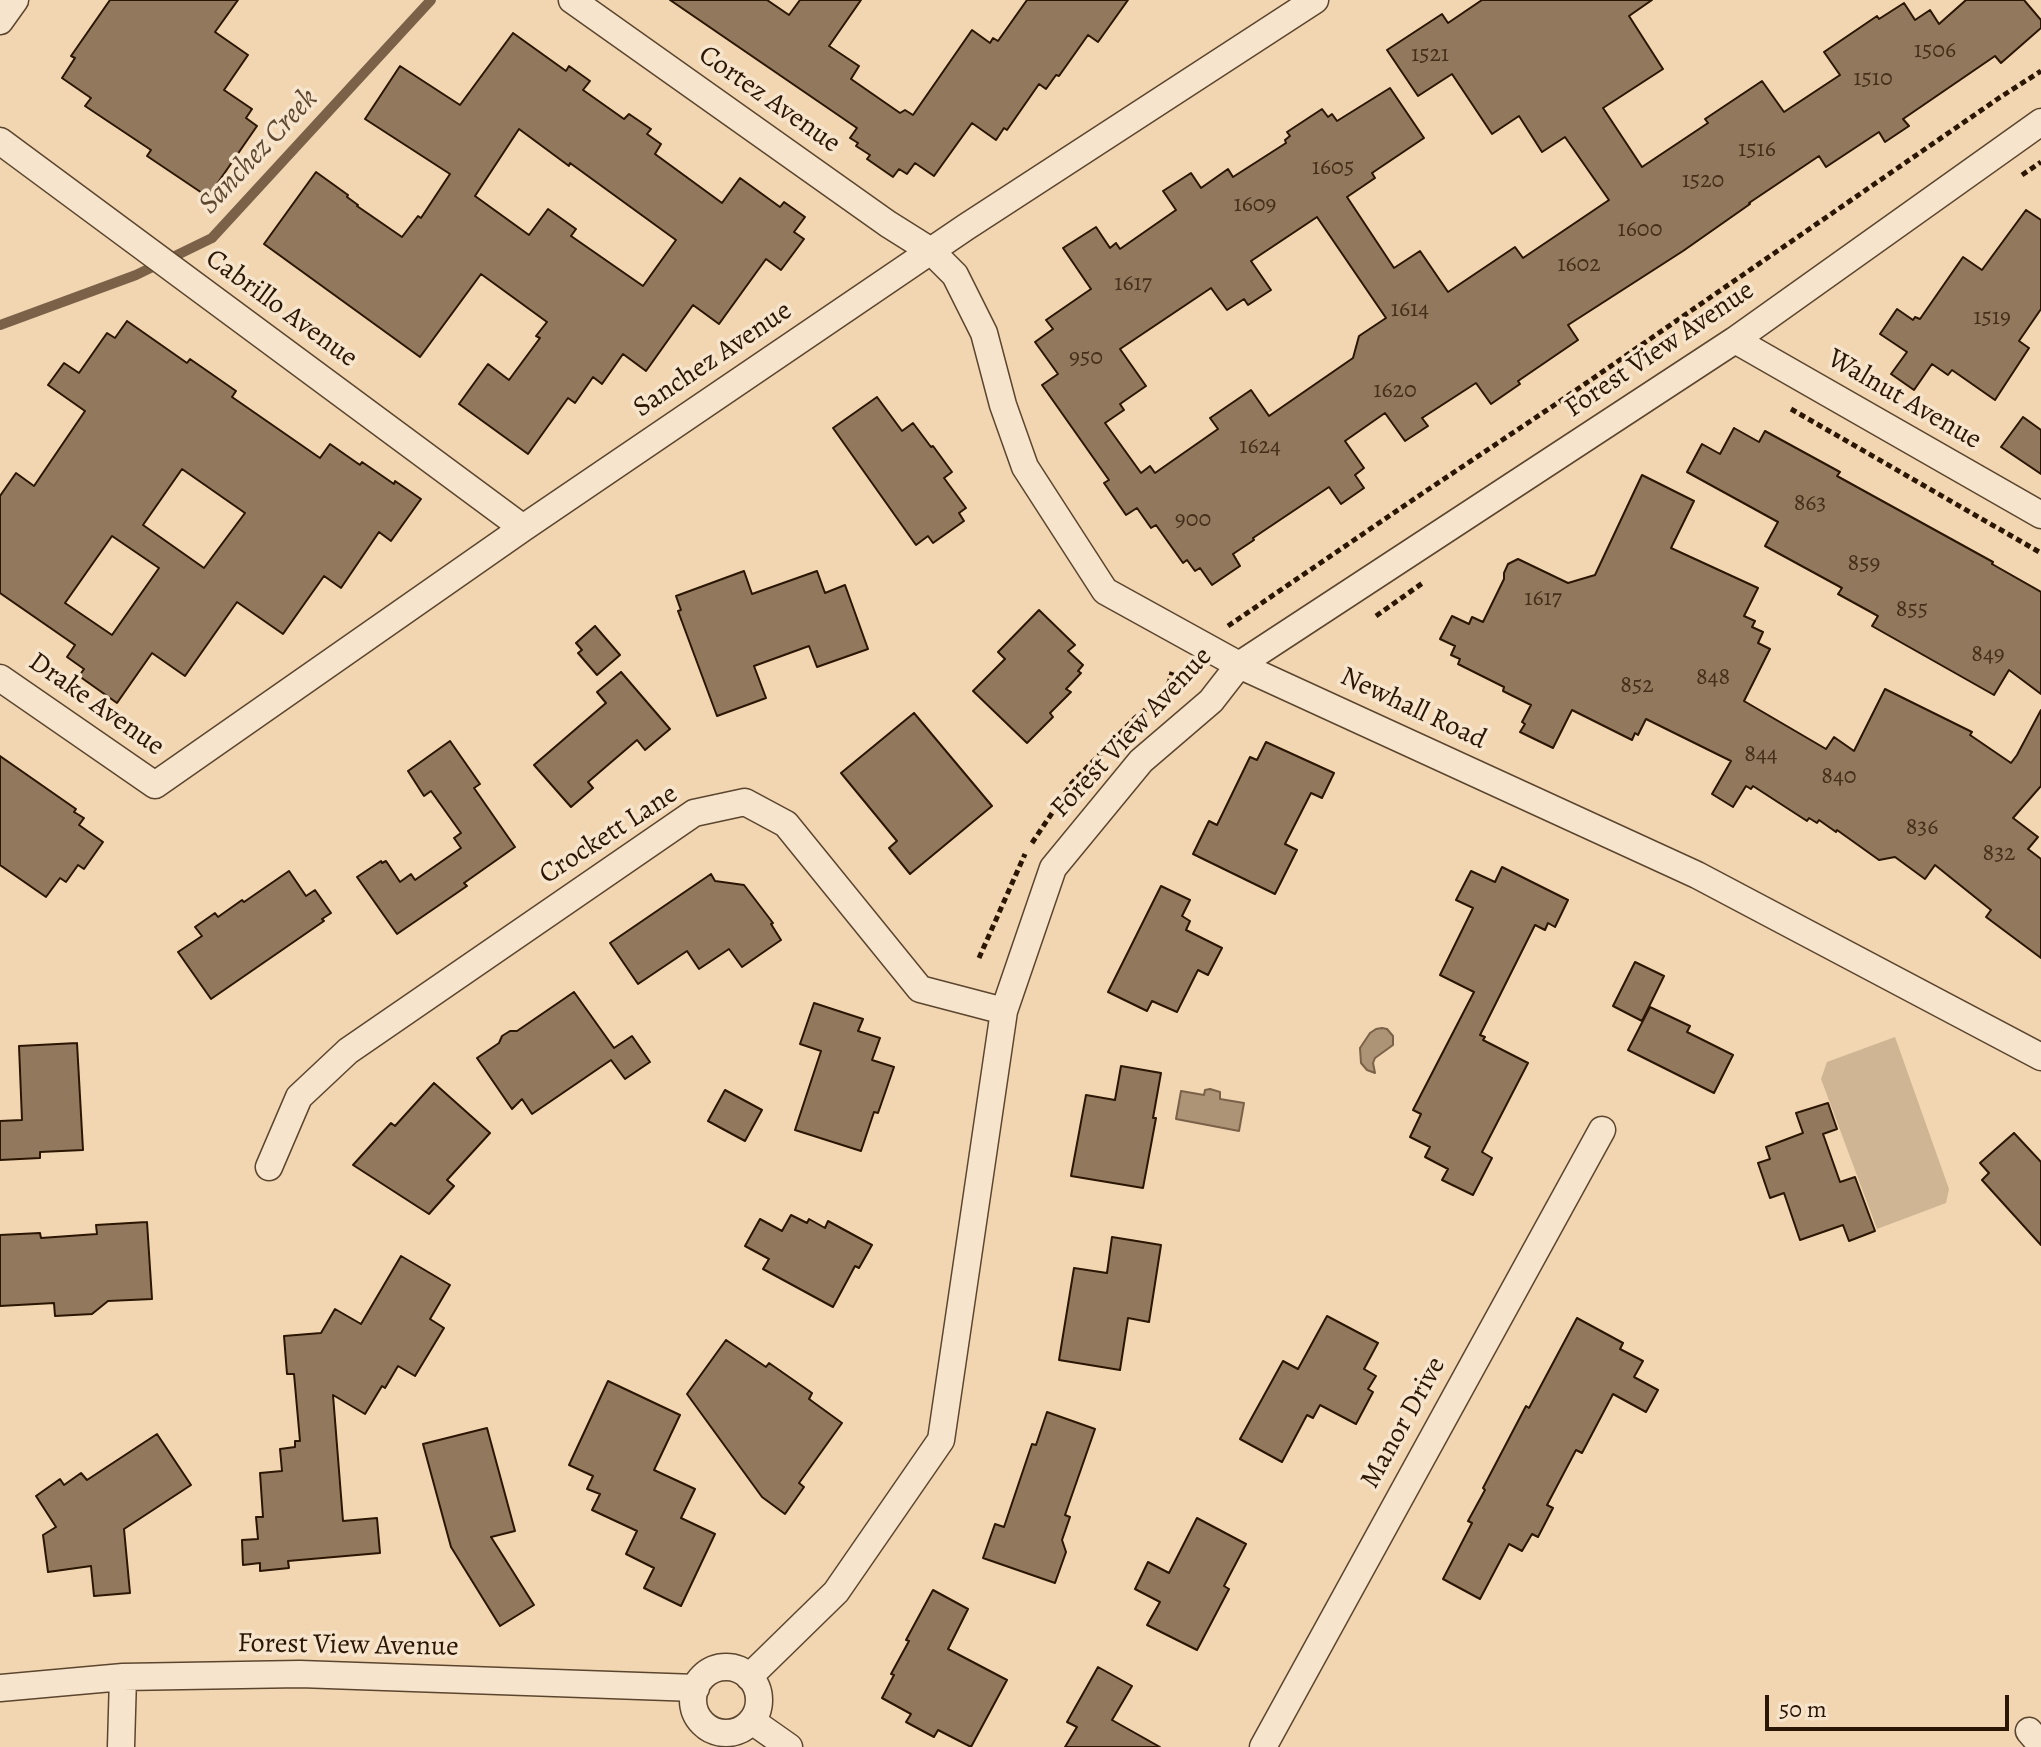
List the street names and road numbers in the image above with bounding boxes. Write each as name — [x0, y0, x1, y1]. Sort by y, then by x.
street label: Cortez Avenue — [692, 39, 846, 161]
street label: Cabrillo Avenue — [198, 243, 364, 375]
street label: Forest View Avenue — [1559, 274, 1761, 426]
street label: Sanchez Avenue — [627, 295, 799, 425]
street label: Walnut Avenue — [1821, 342, 1987, 458]
street label: Forest View Avenue — [1044, 641, 1220, 825]
street label: Drake Avenue — [22, 646, 170, 764]
street label: Newhall Road — [1335, 661, 1491, 757]
street label: Crockett Lane — [533, 778, 685, 892]
street label: Manor Drive — [1354, 1351, 1454, 1495]
street label: Forest View Avenue — [237, 1627, 459, 1665]

